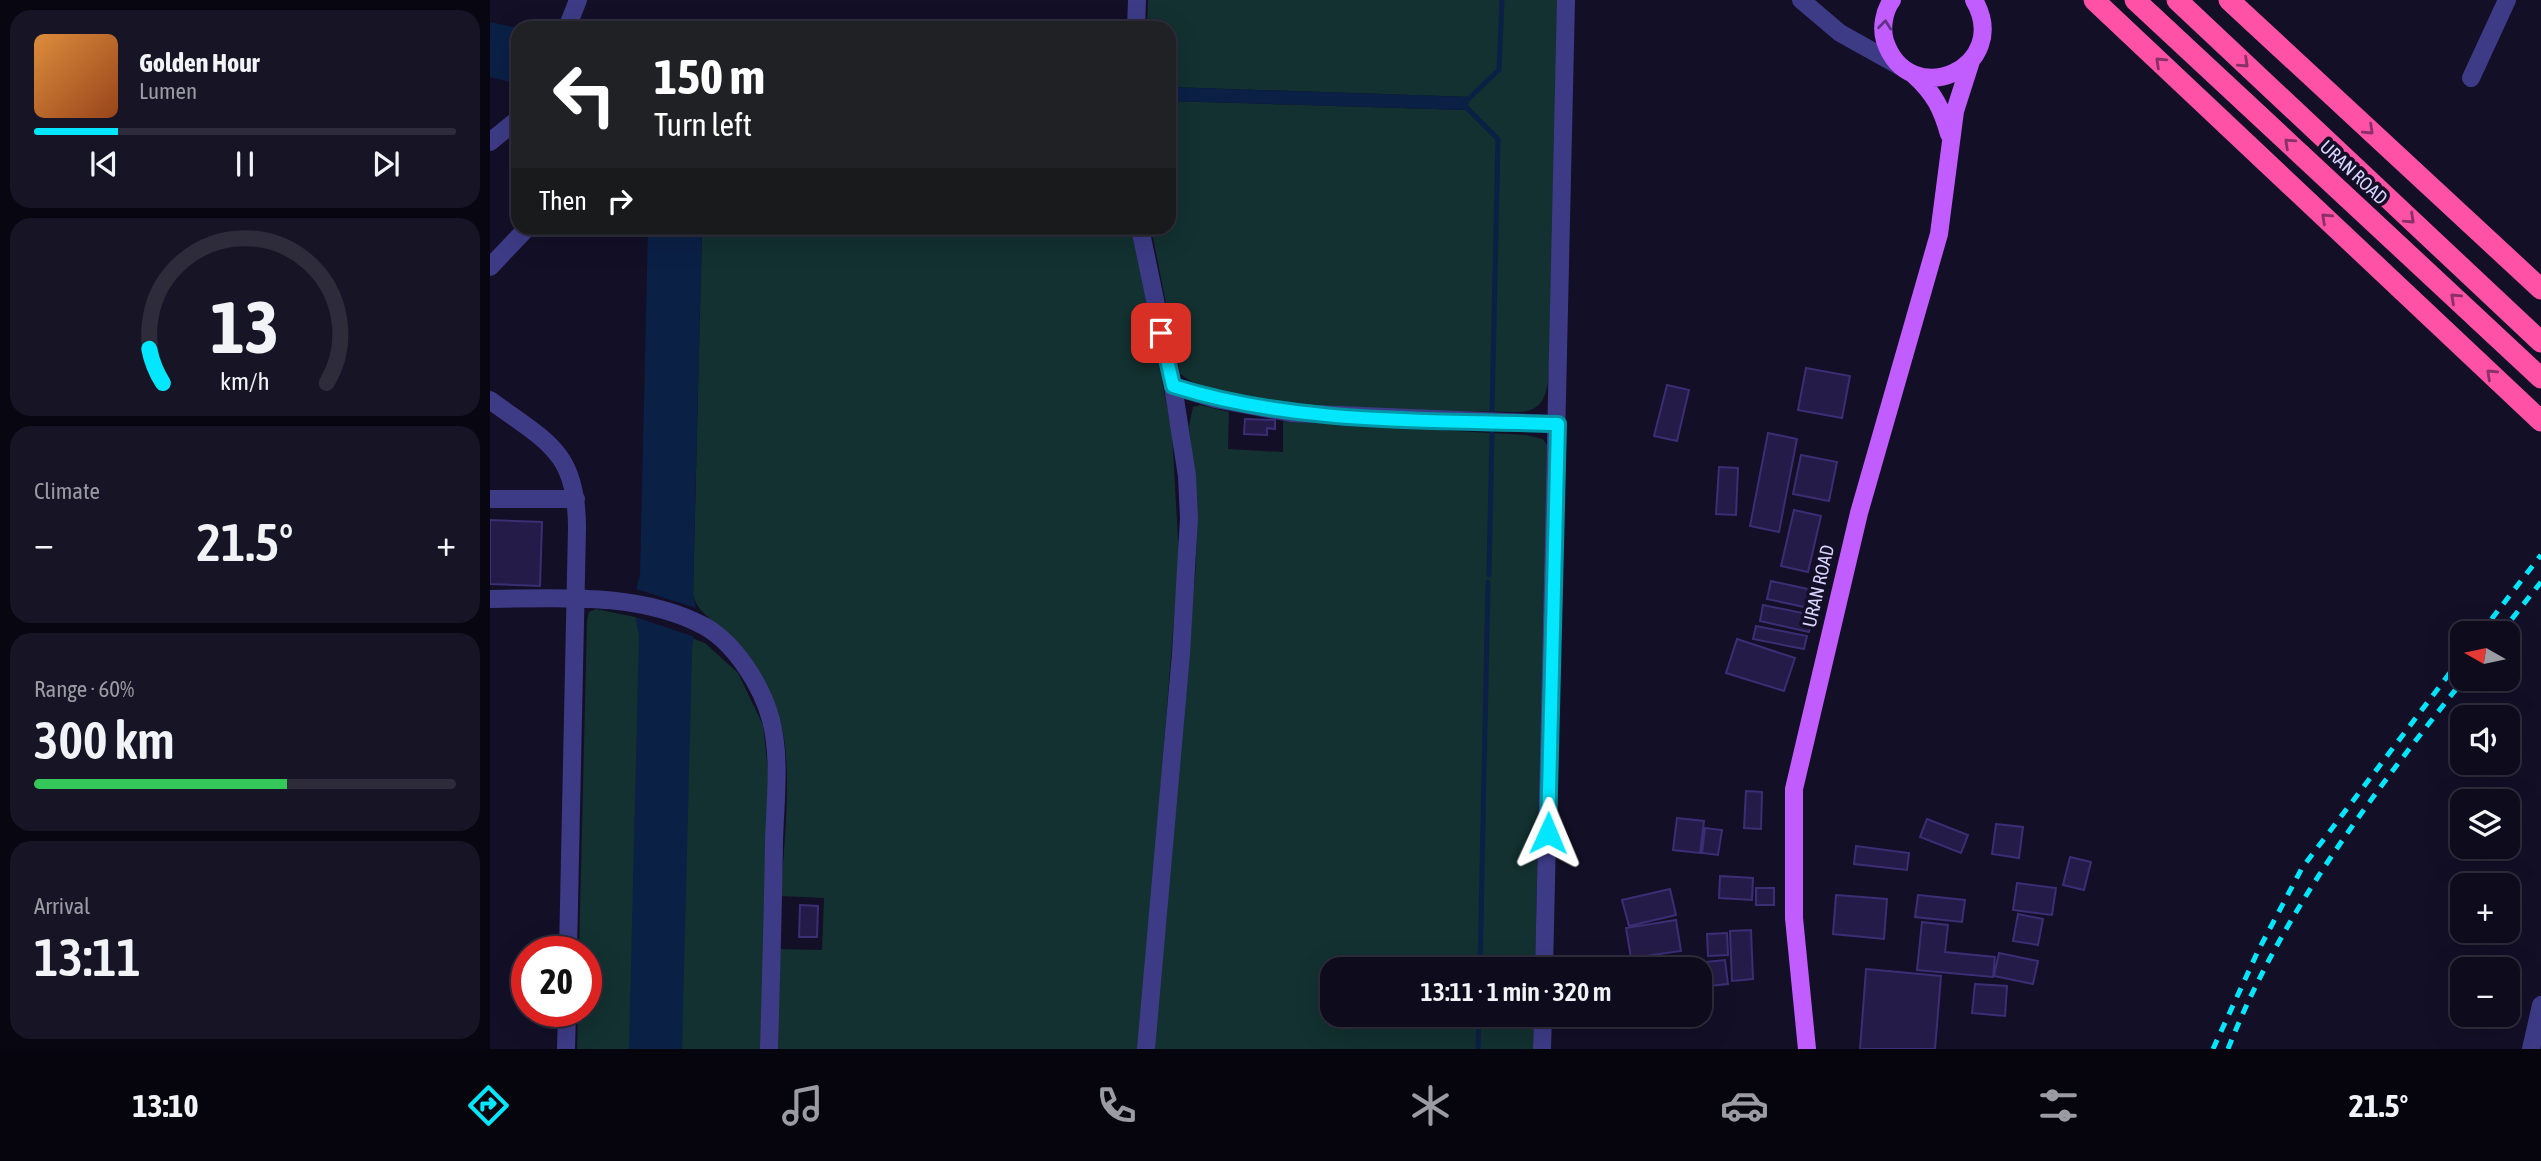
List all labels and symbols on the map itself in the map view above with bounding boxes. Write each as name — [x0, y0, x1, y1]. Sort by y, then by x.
one-way arrow — [1877, 19, 1892, 30]
one-way arrow — [2236, 55, 2249, 68]
one-way arrow — [2155, 58, 2168, 71]
one-way arrow — [2361, 121, 2374, 134]
street label: URAN ROAD — [2316, 135, 2392, 209]
one-way arrow — [2284, 138, 2297, 151]
one-way arrow — [2402, 211, 2415, 223]
one-way arrow — [2321, 214, 2334, 227]
one-way arrow — [2450, 293, 2463, 306]
pin — [1131, 303, 1191, 363]
one-way arrow — [2486, 370, 2499, 383]
street label: URAN ROAD — [1798, 543, 1838, 629]
north arrow — [2450, 621, 2520, 691]
position arrow — [1511, 796, 1585, 870]
speed limit sign: 20 — [511, 936, 602, 1027]

